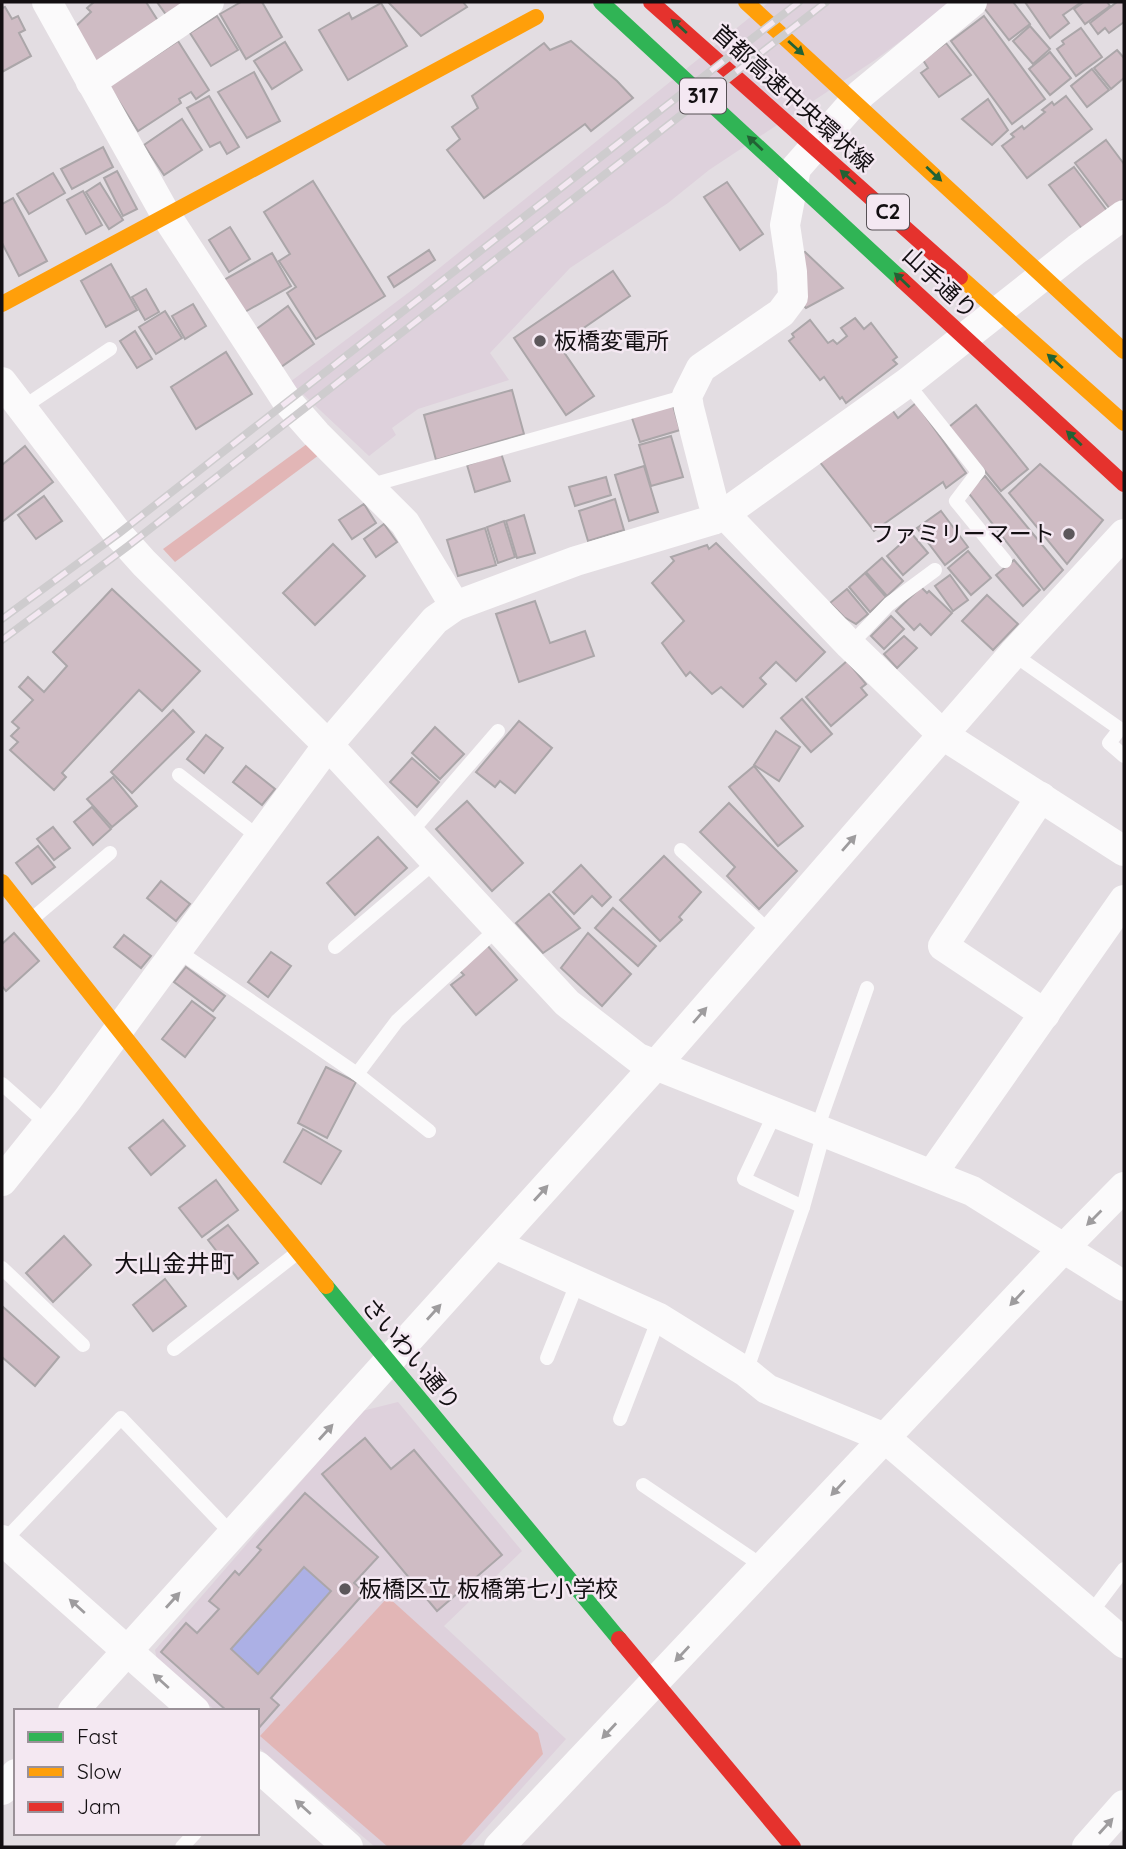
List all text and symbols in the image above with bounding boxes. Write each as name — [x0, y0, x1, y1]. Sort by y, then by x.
street label: 首都高速中央環状線 — [707, 18, 880, 178]
one-way arrow — [670, 19, 687, 34]
one-way arrow — [787, 40, 805, 56]
road number: 317 — [680, 78, 726, 114]
one-way arrow — [747, 136, 764, 152]
one-way arrow — [925, 166, 942, 182]
one-way arrow — [840, 170, 857, 185]
road number: C2 — [867, 194, 909, 230]
street label: 山手通り — [897, 241, 984, 325]
one-way arrow — [894, 272, 911, 288]
place label: 板橋変電所 — [554, 326, 669, 355]
marker: 板橋変電所 — [532, 333, 548, 349]
one-way arrow — [1046, 353, 1064, 369]
one-way arrow — [1066, 430, 1083, 446]
place label: ファミリーマート — [871, 519, 1055, 548]
marker: ファミリーマート — [1061, 526, 1077, 542]
one-way arrow — [841, 834, 857, 852]
one-way arrow — [692, 1006, 707, 1023]
one-way arrow — [532, 1185, 548, 1202]
one-way arrow — [1086, 1209, 1102, 1226]
district label: 大山金井町 — [114, 1248, 234, 1278]
one-way arrow — [1009, 1289, 1025, 1306]
street label: さいわい通り — [356, 1292, 467, 1416]
one-way arrow — [426, 1304, 442, 1321]
one-way arrow — [318, 1423, 334, 1441]
one-way arrow — [830, 1479, 846, 1496]
place label: 板橋区立 板橋第七小学校 — [359, 1574, 618, 1603]
marker: 板橋区立 板橋第七小学校 — [337, 1581, 353, 1597]
one-way arrow — [165, 1592, 181, 1609]
one-way arrow — [68, 1599, 85, 1614]
one-way arrow — [674, 1645, 690, 1663]
one-way arrow — [152, 1673, 170, 1689]
legend — [14, 1709, 259, 1835]
one-way arrow — [602, 1722, 618, 1739]
text: Fast — [77, 1723, 118, 1749]
text: Slow — [77, 1758, 122, 1784]
text: Jam — [77, 1793, 121, 1819]
one-way arrow — [294, 1799, 311, 1815]
one-way arrow — [1097, 1818, 1113, 1835]

